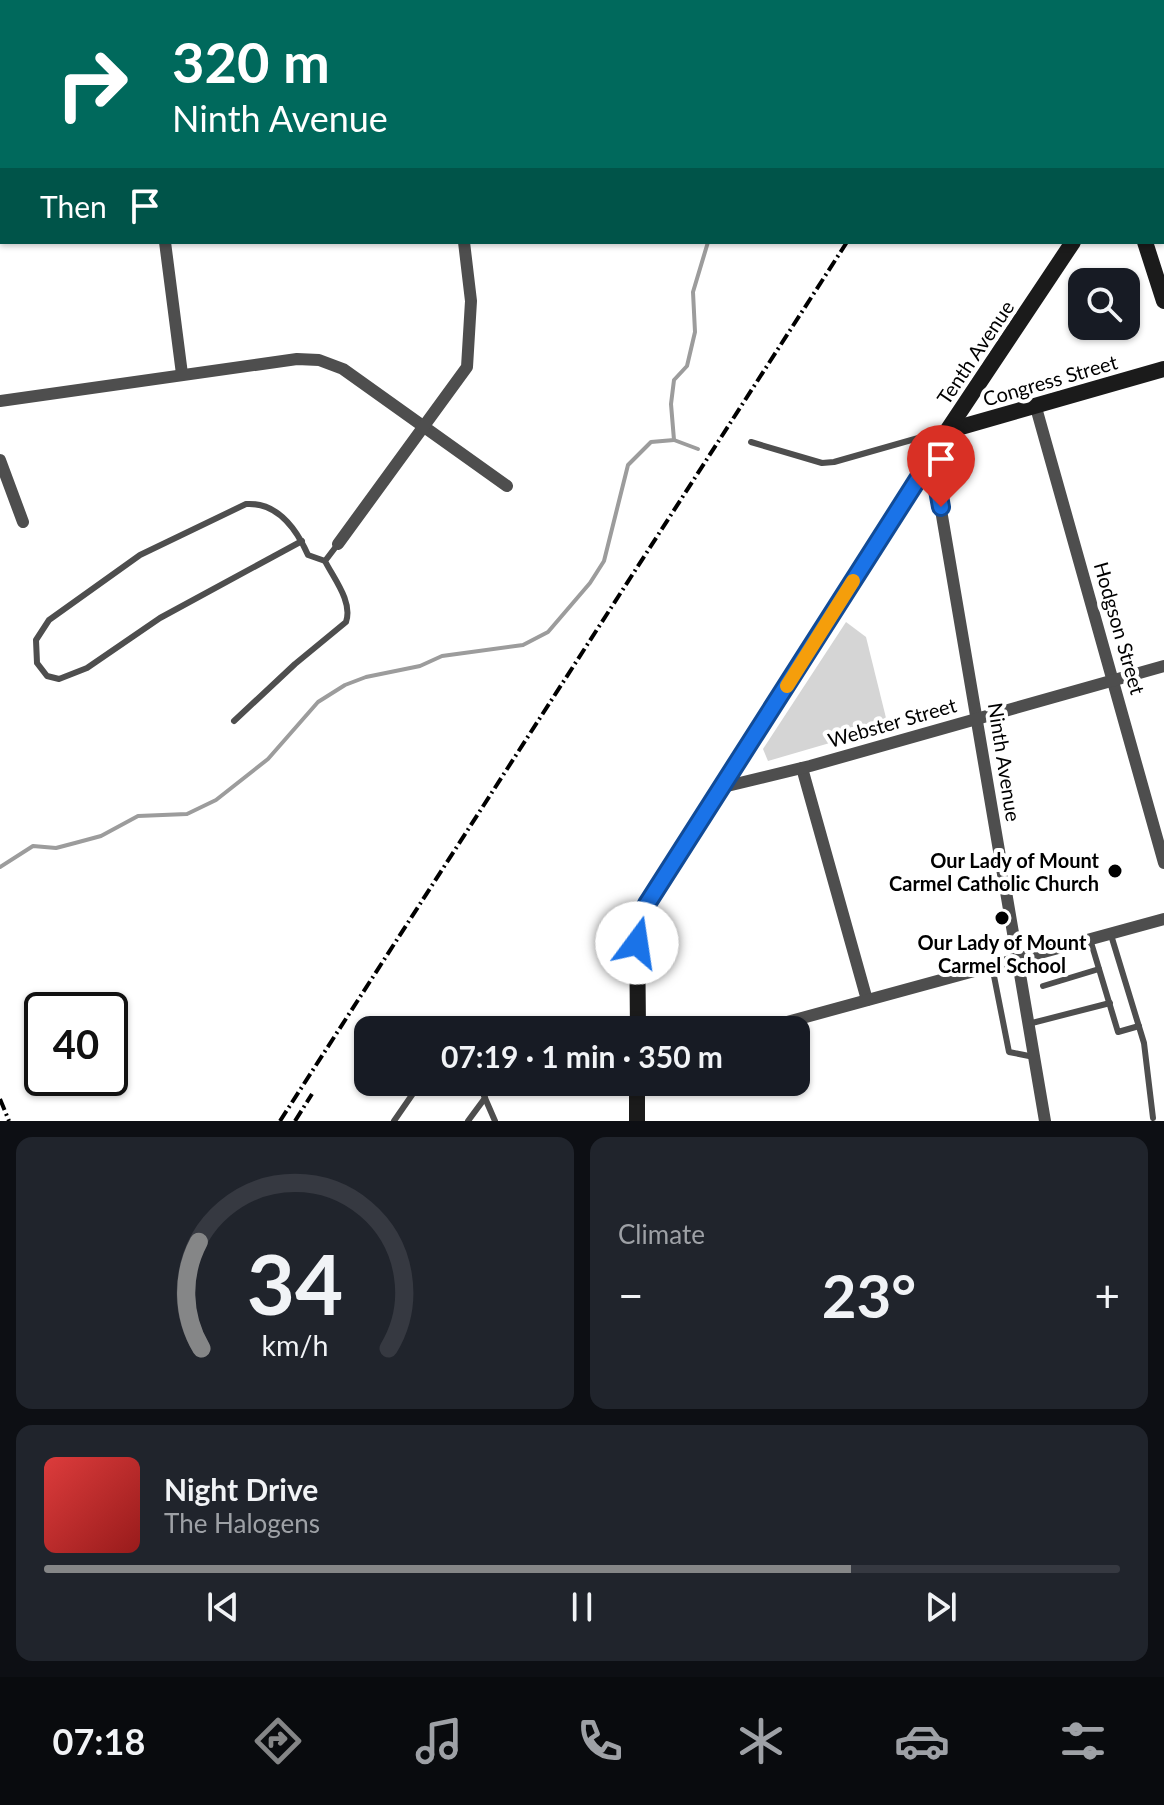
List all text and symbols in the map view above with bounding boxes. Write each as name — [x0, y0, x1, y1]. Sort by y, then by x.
text: 320 m — [172, 28, 330, 95]
icon: right — [40, 32, 144, 136]
text: Ninth Avenue — [172, 96, 388, 140]
icon: arrive — [123, 184, 167, 228]
text: Then — [40, 188, 107, 224]
map controls — [1068, 268, 1140, 340]
button: search — [1068, 268, 1140, 340]
street label: Tenth Avenue — [932, 296, 1018, 408]
street label: Congress Street — [980, 349, 1120, 411]
pin — [907, 425, 975, 507]
icon: arrive — [919, 437, 963, 481]
street label: Hodgson Street — [1090, 559, 1150, 697]
street label: Webster Street — [825, 692, 959, 752]
street label: Ninth Avenue — [984, 701, 1026, 823]
place label: Our Lady of Mount Carmel Catholic Church — [889, 848, 1100, 895]
marker: Our Lady of Mount Carmel Catholic Church — [1106, 862, 1124, 880]
position arrow — [595, 901, 679, 985]
marker: Our Lady of Mount Carmel School — [993, 909, 1011, 927]
place label: Our Lady of Mount Carmel School — [918, 930, 1087, 977]
speed limit sign: 40 — [24, 992, 128, 1096]
text: 07:19 · 1 min · 350 m — [441, 1038, 723, 1074]
text: Climate — [618, 1218, 705, 1250]
text: 34 — [247, 1233, 343, 1333]
text: 23° — [822, 1259, 916, 1331]
text: − — [618, 1269, 644, 1321]
text: + — [1094, 1269, 1120, 1321]
text: km/h — [262, 1328, 328, 1362]
text: Night Drive — [164, 1471, 318, 1507]
text: The Halogens — [164, 1507, 320, 1539]
icon: previous — [201, 1585, 245, 1629]
icon: pause — [560, 1585, 604, 1629]
icon: next — [919, 1585, 963, 1629]
icon: directions — [250, 1713, 306, 1769]
icon: music — [411, 1713, 467, 1769]
icon: phone — [572, 1713, 628, 1769]
icon: climate — [733, 1713, 789, 1769]
icon: car — [894, 1713, 950, 1769]
icon: filters — [1055, 1713, 1111, 1769]
text: 07:18 — [53, 1719, 145, 1763]

